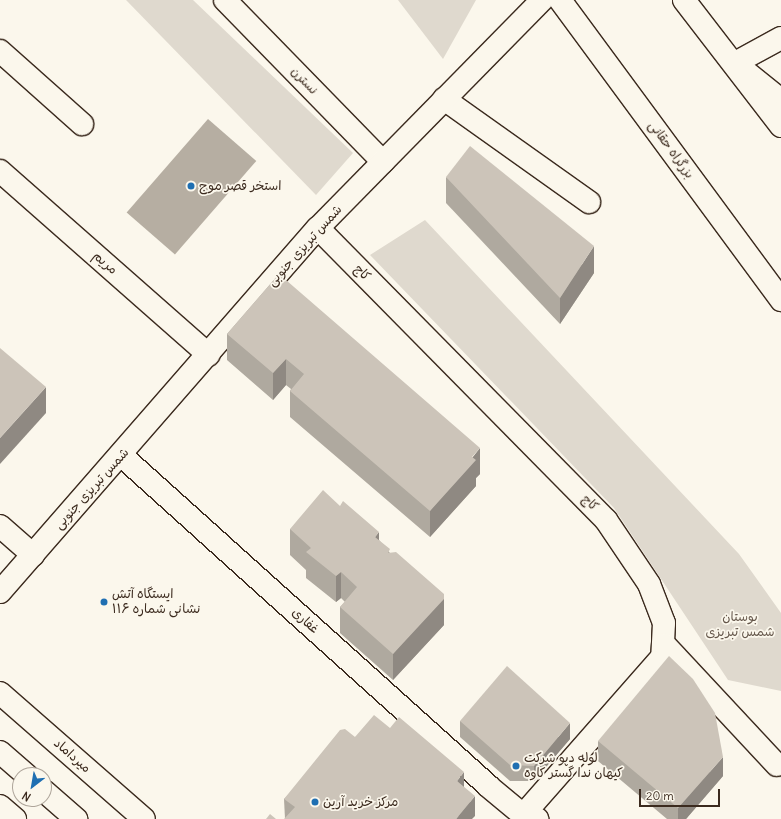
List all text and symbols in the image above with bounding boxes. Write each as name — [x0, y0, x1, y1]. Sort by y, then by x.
street label: نسترن — [287, 64, 321, 98]
street label: بزرگراه حقانی — [645, 118, 697, 182]
place label: استخر قصر موج — [199, 178, 281, 194]
marker: استخر قصر موج — [186, 181, 196, 191]
street label: شمس تبریزی جنوبی — [264, 202, 346, 290]
street label: مریم — [90, 248, 120, 278]
street label: کاج — [350, 261, 374, 285]
street label: شمس تبریزی جنوبی — [51, 445, 133, 533]
street label: کاج — [578, 491, 602, 515]
place label: ایستگاه آتش نشانی شماره ۱۱۶ — [112, 587, 200, 618]
marker: ایستگاه آتش نشانی شماره ۱۱۶ — [99, 597, 109, 607]
street label: غفارى — [288, 605, 322, 637]
park label: بوستان شمس تبریزی — [705, 610, 775, 641]
street label: میرداماد — [50, 736, 94, 776]
place label: لوله دپو شرکت کیهان ندا گستر کاوه — [524, 751, 623, 782]
marker: لوله دپو شرکت کیهان ندا گستر کاوه — [511, 761, 521, 771]
north arrow — [12, 767, 52, 807]
scale bar — [641, 781, 722, 807]
text: N — [19, 788, 33, 804]
text: 20 m — [646, 788, 674, 803]
place label: مرکز خرید آرین — [323, 794, 398, 810]
marker: مرکز خرید آرین — [310, 797, 320, 807]

